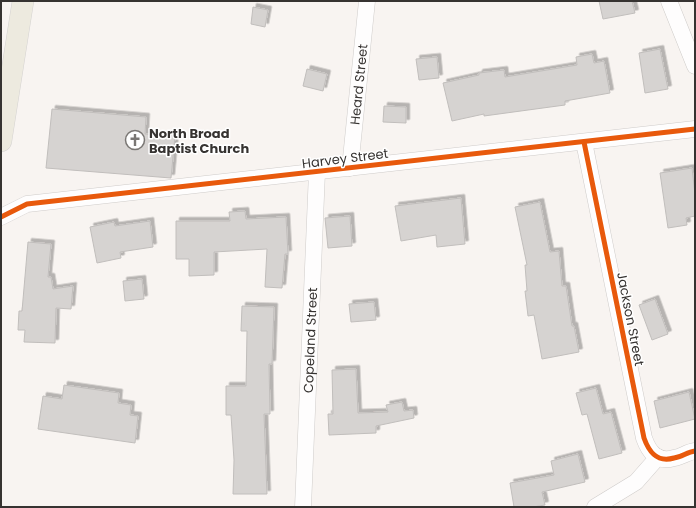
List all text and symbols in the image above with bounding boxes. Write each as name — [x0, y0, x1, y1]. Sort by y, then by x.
street label: Heard Street — [345, 43, 373, 126]
place label: North Broad Baptist Church — [149, 124, 249, 158]
church icon: North Broad Baptist Church — [124, 129, 146, 151]
street label: Harvey Street — [301, 144, 390, 173]
street label: Jackson Street — [612, 271, 649, 368]
street label: Copeland Street — [299, 287, 322, 393]

